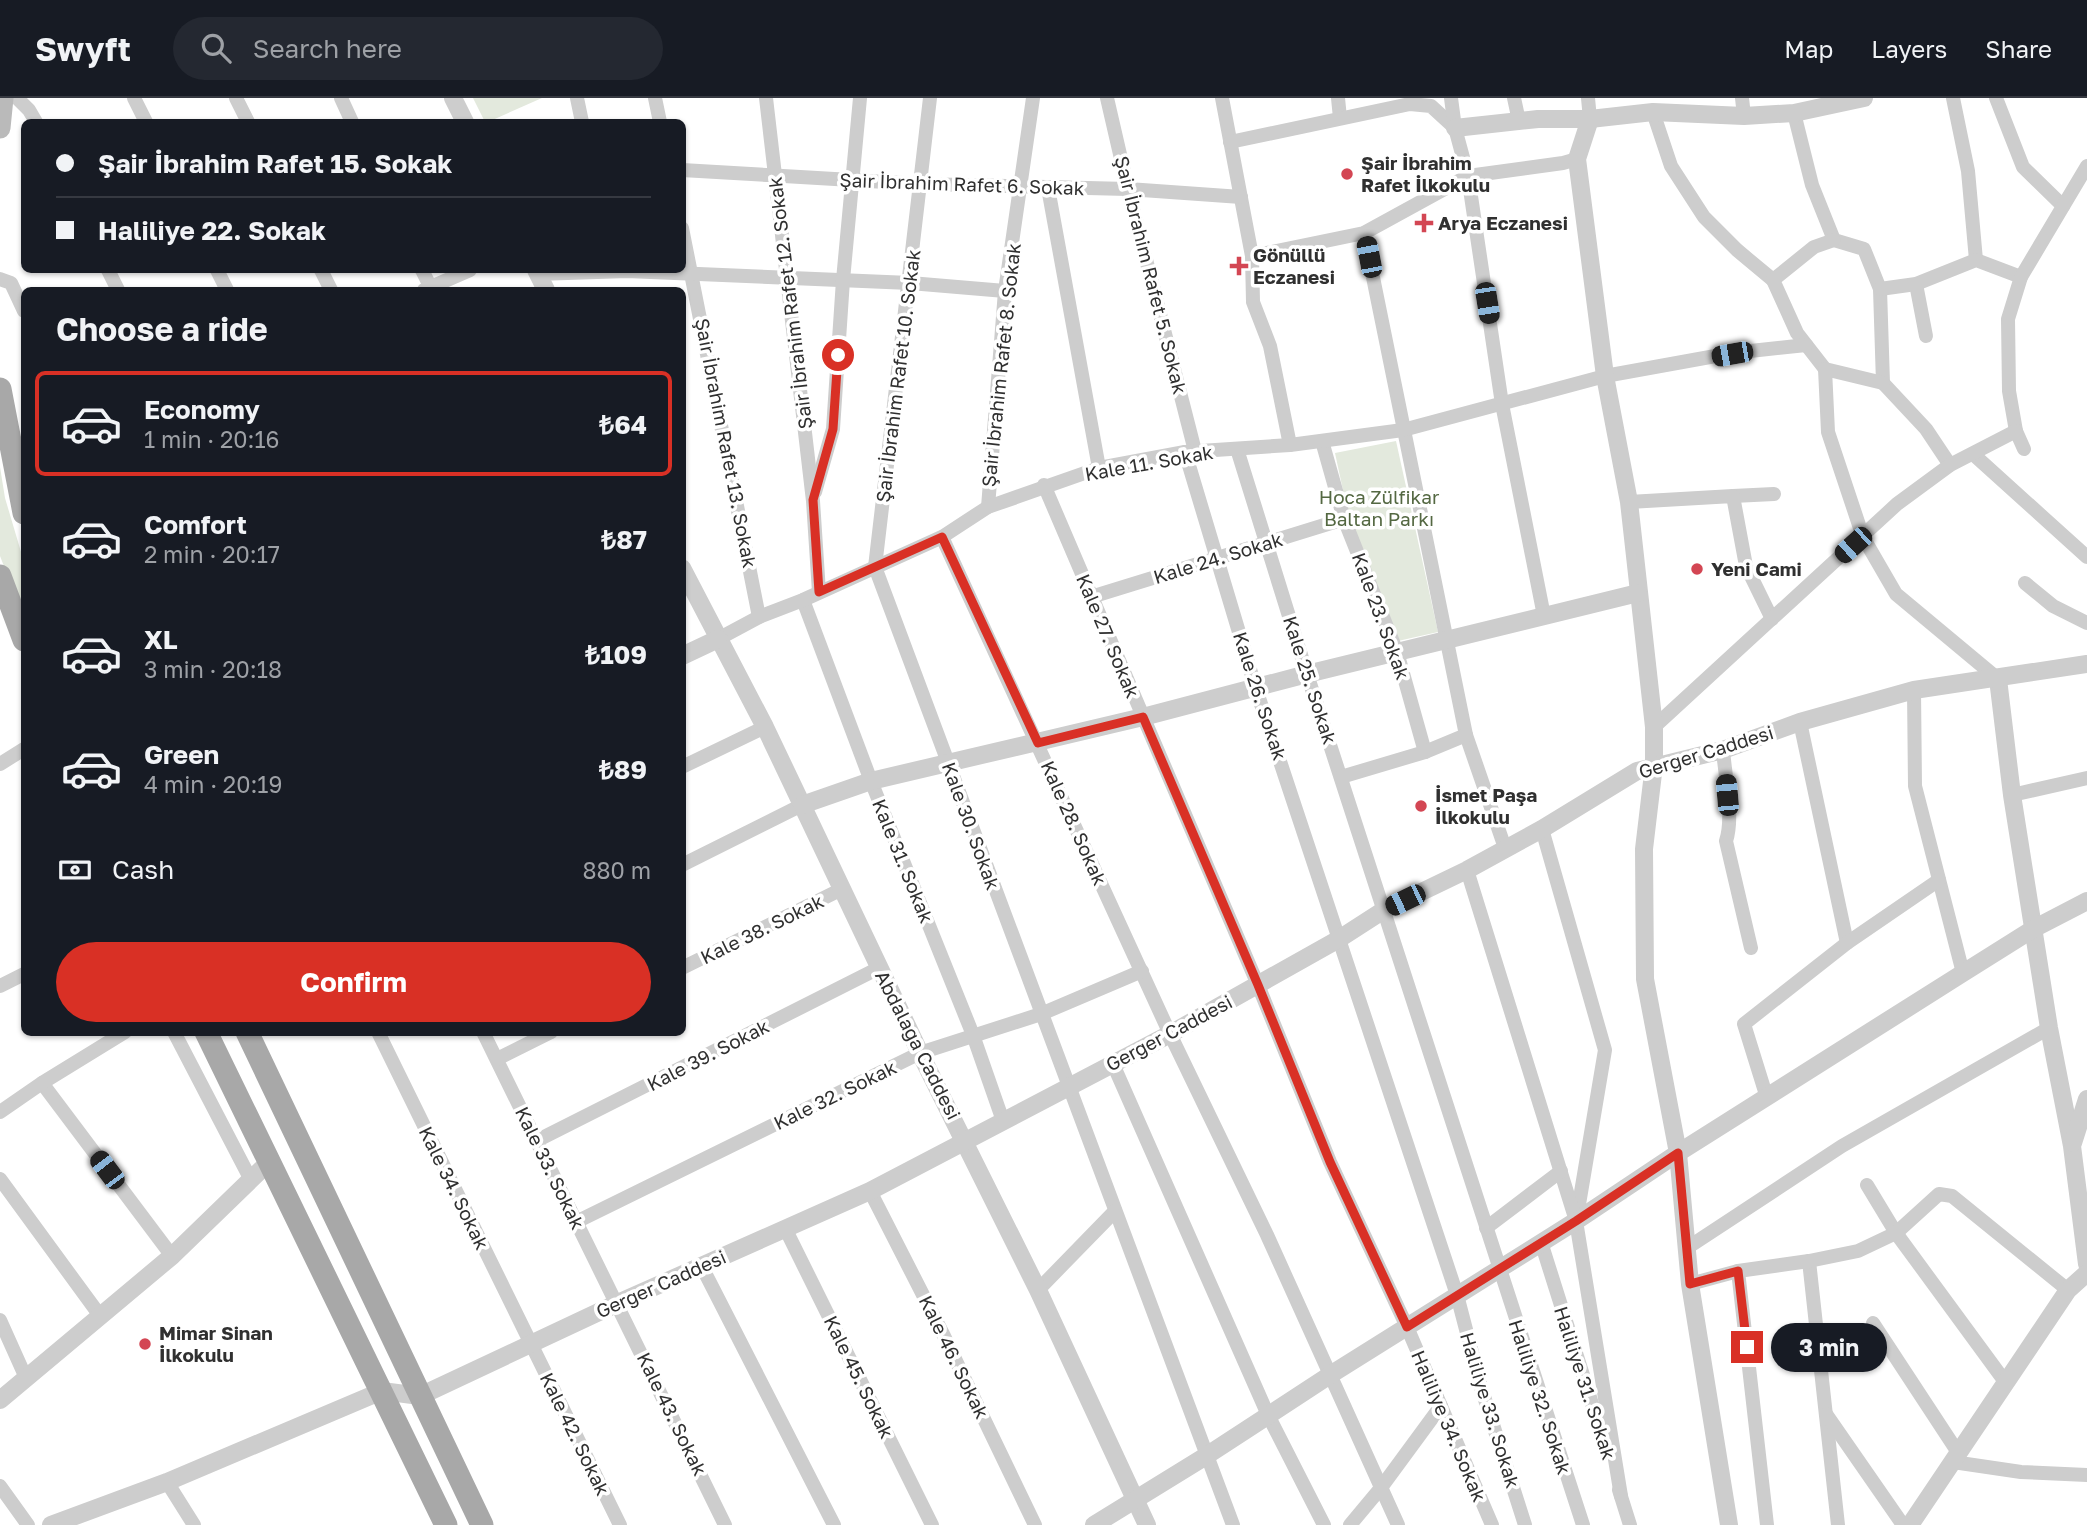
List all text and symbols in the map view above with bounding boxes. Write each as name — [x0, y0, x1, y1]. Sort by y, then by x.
search box — [173, 17, 663, 80]
text: Swyft — [35, 29, 131, 68]
icon: search — [197, 29, 235, 67]
text: Search here — [253, 33, 402, 64]
text: Map — [1784, 34, 1833, 63]
text: Layers — [1871, 34, 1947, 63]
text: Share — [1985, 34, 2052, 63]
text: Şair İbrahim Rafet 15. Sokak — [98, 148, 452, 179]
place label: Şair İbrahim Rafet İlkokulu — [1361, 151, 1490, 196]
street label: Şair İbrahim Rafet 5. Sokak — [1111, 153, 1192, 397]
marker: Şair İbrahim Rafet İlkokulu — [1339, 166, 1355, 182]
street label: Şair İbrahim Rafet 6. Sokak — [839, 168, 1085, 199]
street label: Şair İbrahim Rafet 12. Sokak — [763, 175, 816, 430]
place label: Arya Eczanesi — [1438, 211, 1568, 234]
text: Haliliye 22. Sokak — [98, 215, 326, 246]
marker: Arya Eczanesi — [1416, 215, 1432, 231]
car — [1355, 234, 1384, 280]
street label: Şair İbrahim Rafet 8. Sokak — [976, 242, 1025, 488]
place label: Gönüllü Eczanesi — [1253, 243, 1335, 288]
street label: Şair İbrahim Rafet 10. Sokak — [871, 248, 924, 504]
marker: Gönüllü Eczanesi — [1231, 258, 1247, 274]
car — [1474, 281, 1501, 325]
text: Choose a ride — [56, 310, 268, 348]
street label: Şair İbrahim Rafet 13. Sokak — [691, 316, 762, 570]
route start — [822, 339, 854, 371]
car — [1710, 340, 1755, 368]
icon: car — [60, 392, 123, 455]
text: Economy — [144, 394, 260, 425]
text: ₺64 — [599, 409, 647, 440]
text: 1 min · 20:16 — [144, 425, 280, 453]
street label: Kale 11. Sokak — [1083, 440, 1215, 485]
park label: Hoca Zülfikar Baltan Parkı — [1319, 485, 1440, 530]
icon: car — [60, 507, 123, 570]
text: Comfort — [144, 509, 247, 540]
car — [1831, 523, 1876, 567]
text: ₺87 — [601, 524, 647, 555]
street label: Kale 24. Sokak — [1150, 527, 1286, 588]
text: 2 min · 20:17 — [144, 540, 280, 568]
street label: Kale 23. Sokak — [1348, 549, 1415, 683]
place label: Yeni Cami — [1711, 557, 1802, 580]
marker: Yeni Cami — [1689, 561, 1705, 577]
street label: Kale 27. Sokak — [1072, 570, 1145, 701]
street label: Kale 25. Sokak — [1279, 613, 1342, 747]
icon: car — [60, 622, 123, 685]
text: XL — [144, 624, 178, 655]
street label: Kale 26. Sokak — [1229, 629, 1292, 763]
text: ₺109 — [585, 639, 647, 670]
text: 3 min · 20:18 — [144, 655, 282, 683]
street label: Gerger Caddesi — [1636, 720, 1776, 783]
icon: car — [60, 737, 123, 800]
text: Green — [144, 739, 219, 770]
text: ₺89 — [599, 754, 647, 785]
street label: Kale 28. Sokak — [1037, 757, 1112, 889]
street label: Kale 30. Sokak — [938, 759, 1005, 893]
text: 4 min · 20:19 — [144, 770, 282, 798]
car — [1715, 773, 1740, 817]
place label: İsmet Paşa İlkokulu — [1435, 783, 1537, 828]
street label: Kale 31. Sokak — [868, 795, 939, 926]
marker: İsmet Paşa İlkokulu — [1413, 798, 1429, 814]
icon: cash — [56, 851, 94, 889]
text: Cash — [112, 854, 174, 885]
text: 880 m — [583, 856, 651, 884]
car — [1382, 881, 1429, 919]
street label: Kale 38. Sokak — [696, 889, 827, 968]
button: Confirm — [56, 942, 651, 1022]
street label: Abdalağa Caddesi — [871, 966, 966, 1123]
street label: Gerger Caddesi — [1102, 990, 1236, 1076]
street label: Kale 39. Sokak — [643, 1014, 773, 1095]
street label: Kale 32. Sokak — [770, 1055, 900, 1134]
street label: Kale 33. Sokak — [511, 1103, 590, 1233]
street label: Kale 34. Sokak — [415, 1122, 494, 1253]
car — [86, 1147, 129, 1193]
street label: Gerger Caddesi — [592, 1245, 729, 1322]
street label: Kale 46. Sokak — [915, 1291, 994, 1422]
street label: Haliliye 31. Sokak — [1550, 1303, 1621, 1463]
street label: Kale 45. Sokak — [820, 1312, 899, 1442]
street label: Haliliye 32. Sokak — [1505, 1316, 1576, 1478]
place label: Mimar Sinan İlkokulu — [159, 1321, 273, 1366]
callout: 3 min — [1772, 1322, 1887, 1372]
street label: Haliliye 33. Sokak — [1456, 1329, 1525, 1491]
route end — [1731, 1331, 1763, 1363]
text: 3 min — [1799, 1333, 1859, 1361]
marker: Mimar Sinan İlkokulu — [137, 1336, 153, 1352]
street label: Haliliye 34. Sokak — [1407, 1347, 1492, 1505]
street label: Kale 43. Sokak — [633, 1348, 712, 1479]
street label: Kale 42. Sokak — [536, 1369, 615, 1499]

